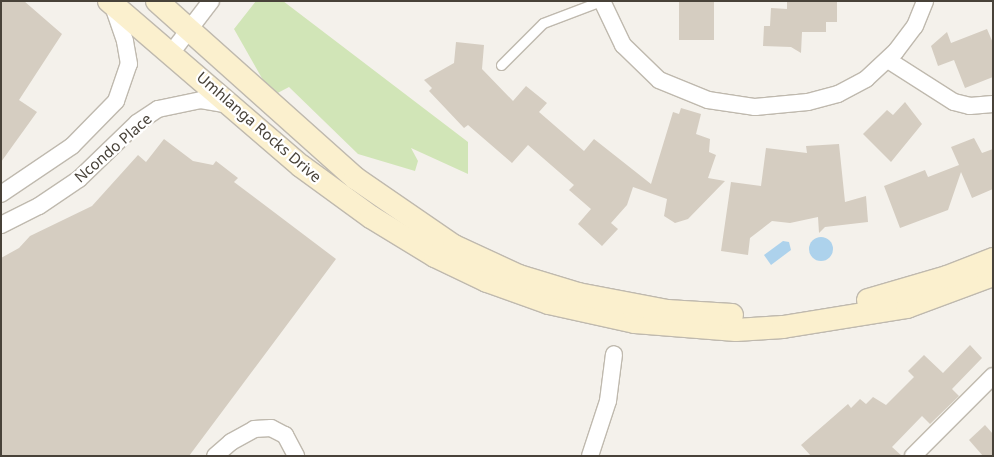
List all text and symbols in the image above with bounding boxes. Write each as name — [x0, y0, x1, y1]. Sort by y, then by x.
street label: Umhlanga Rocks Drive — [193, 68, 325, 186]
street label: Ncondo Place — [71, 110, 155, 186]

